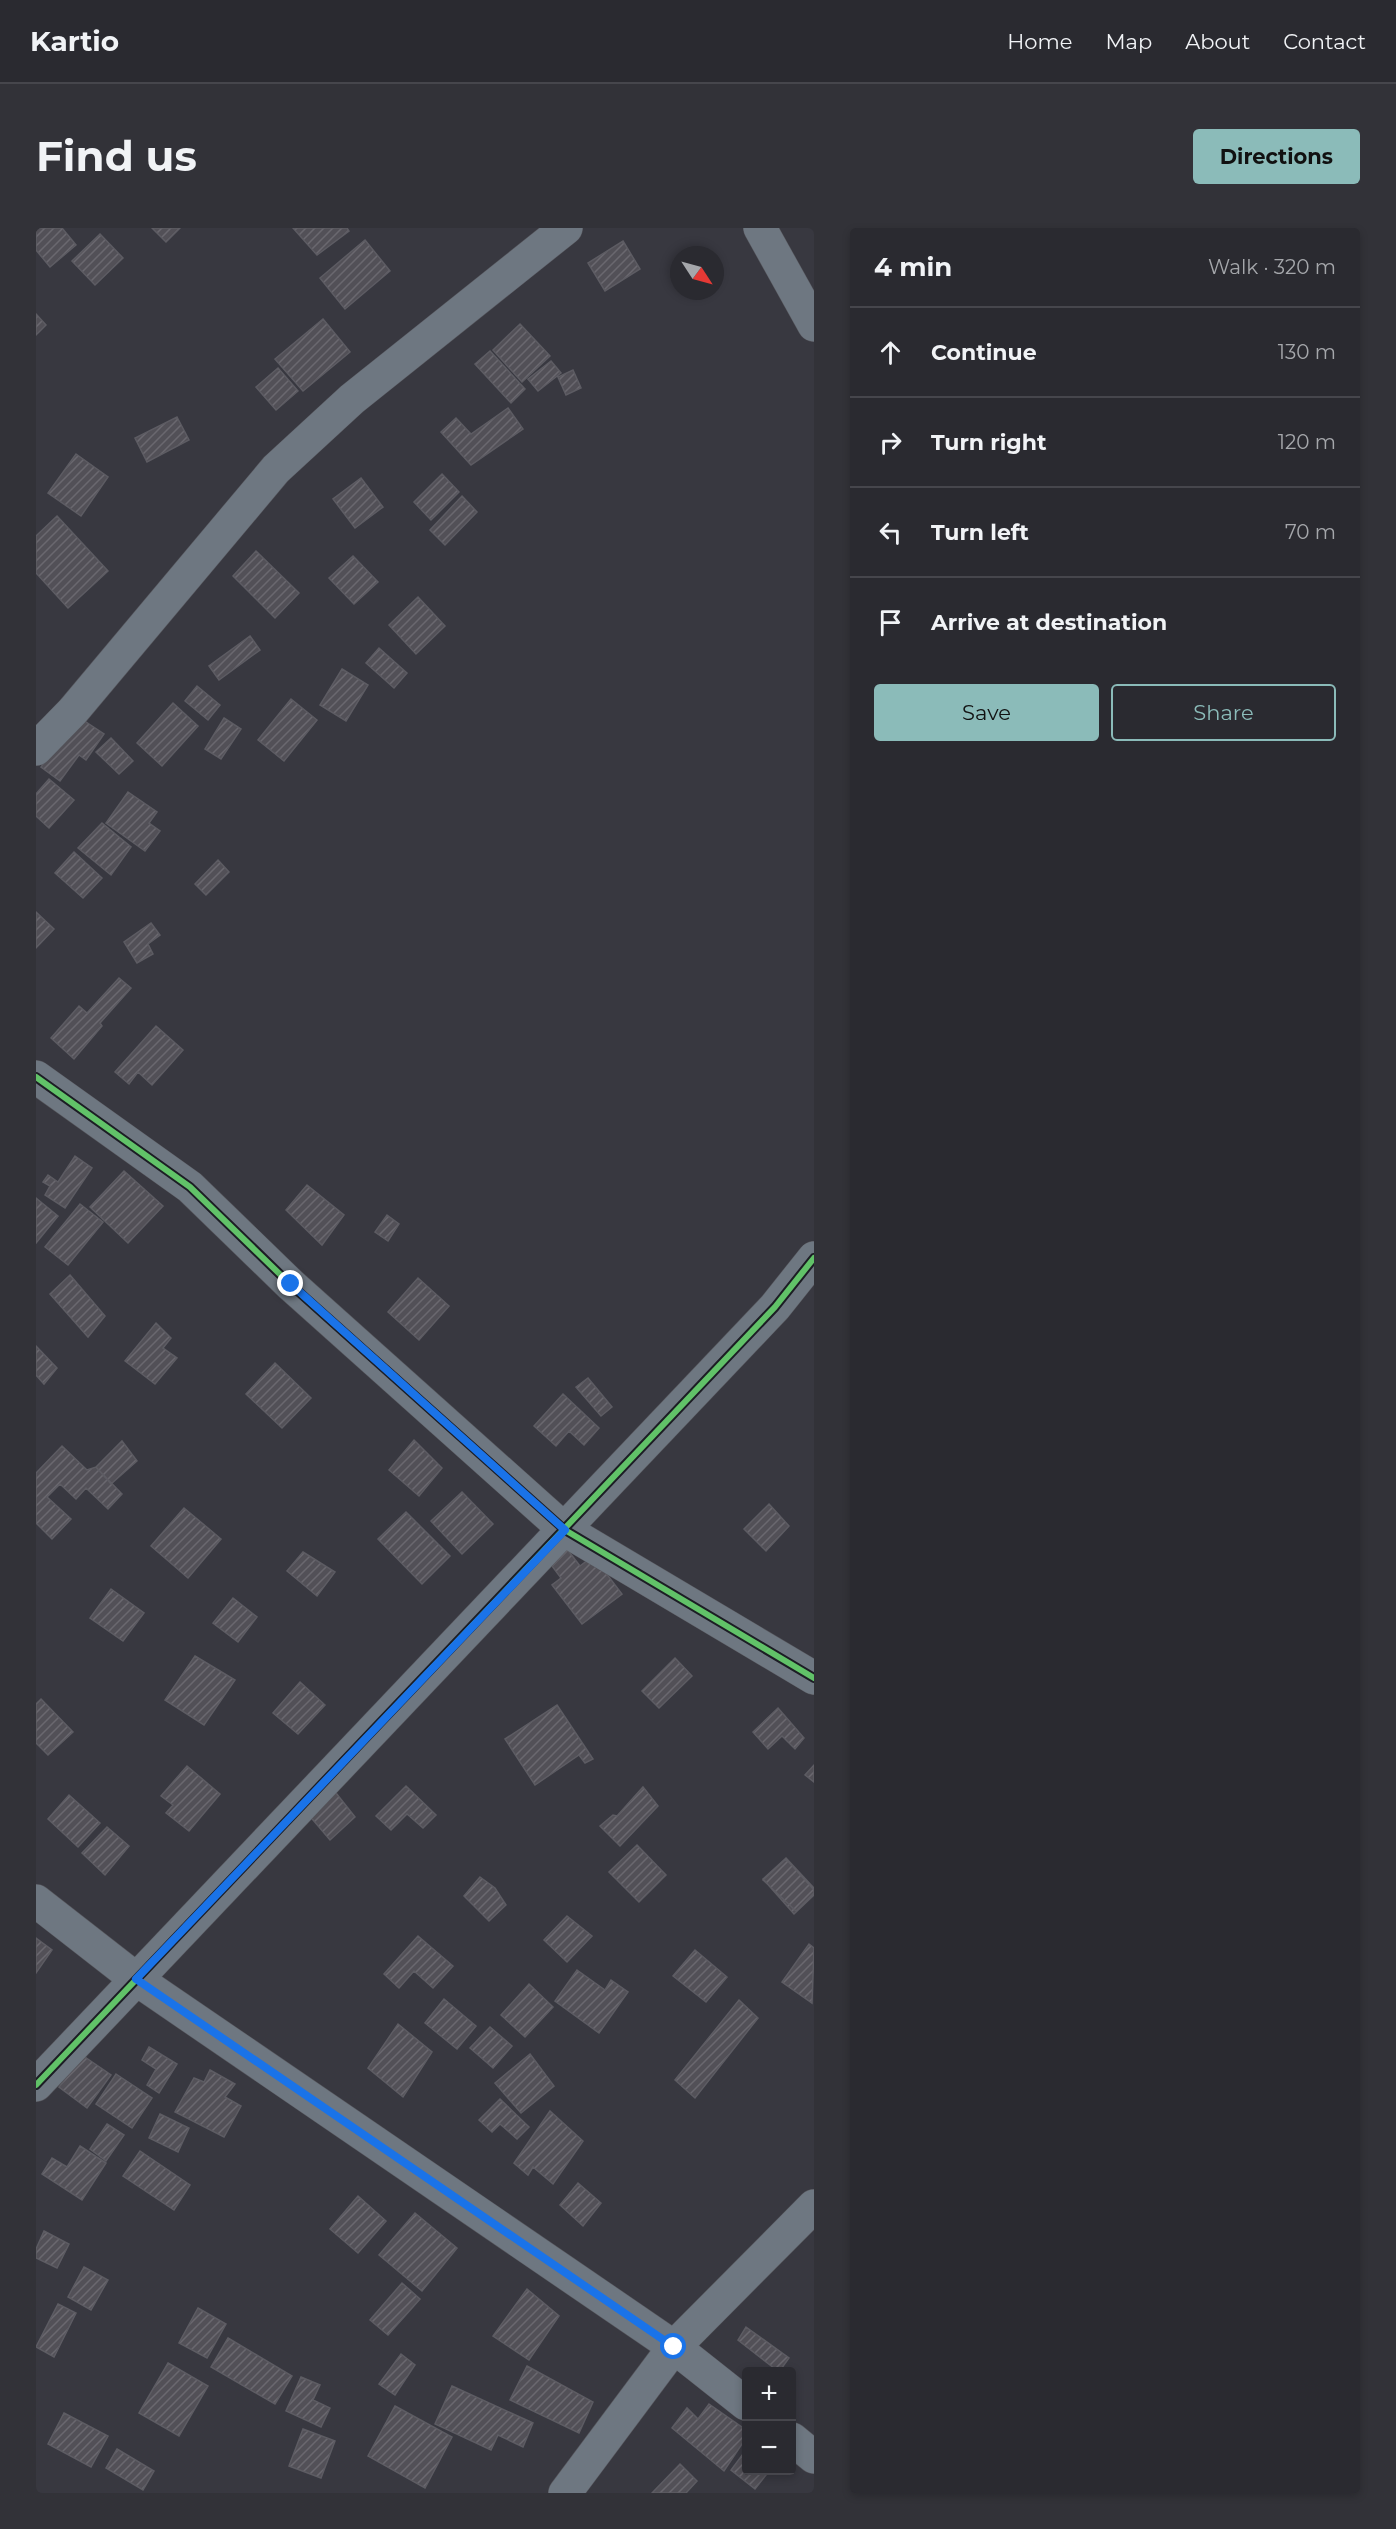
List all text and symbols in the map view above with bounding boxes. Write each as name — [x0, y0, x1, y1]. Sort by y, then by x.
text: Kartio — [30, 24, 119, 58]
text: Home — [1007, 29, 1072, 54]
text: Map — [1105, 29, 1152, 54]
text: About — [1185, 29, 1250, 54]
text: Contact — [1283, 29, 1366, 54]
button: Directions — [1193, 129, 1360, 184]
text: Find us — [36, 130, 197, 182]
north arrow — [670, 246, 724, 300]
text: 4 min — [874, 251, 952, 283]
text: Walk · 320 m — [1208, 255, 1336, 279]
icon: ahead — [874, 336, 907, 369]
text: Continue — [931, 339, 1037, 366]
text: 130 m — [1278, 340, 1336, 364]
icon: right — [874, 426, 907, 459]
text: Turn right — [931, 429, 1046, 456]
text: 120 m — [1278, 430, 1336, 454]
icon: left — [874, 516, 907, 549]
text: Turn left — [931, 519, 1029, 546]
text: 70 m — [1285, 520, 1336, 544]
icon: arrive — [874, 606, 907, 639]
text: Arrive at destination — [931, 609, 1167, 636]
button: Save — [874, 684, 1099, 741]
button: Share — [1111, 684, 1336, 741]
route end — [277, 1270, 303, 1296]
route start — [660, 2333, 686, 2359]
map controls — [742, 2367, 796, 2475]
button: + — [742, 2367, 796, 2421]
button: − — [742, 2421, 796, 2475]

